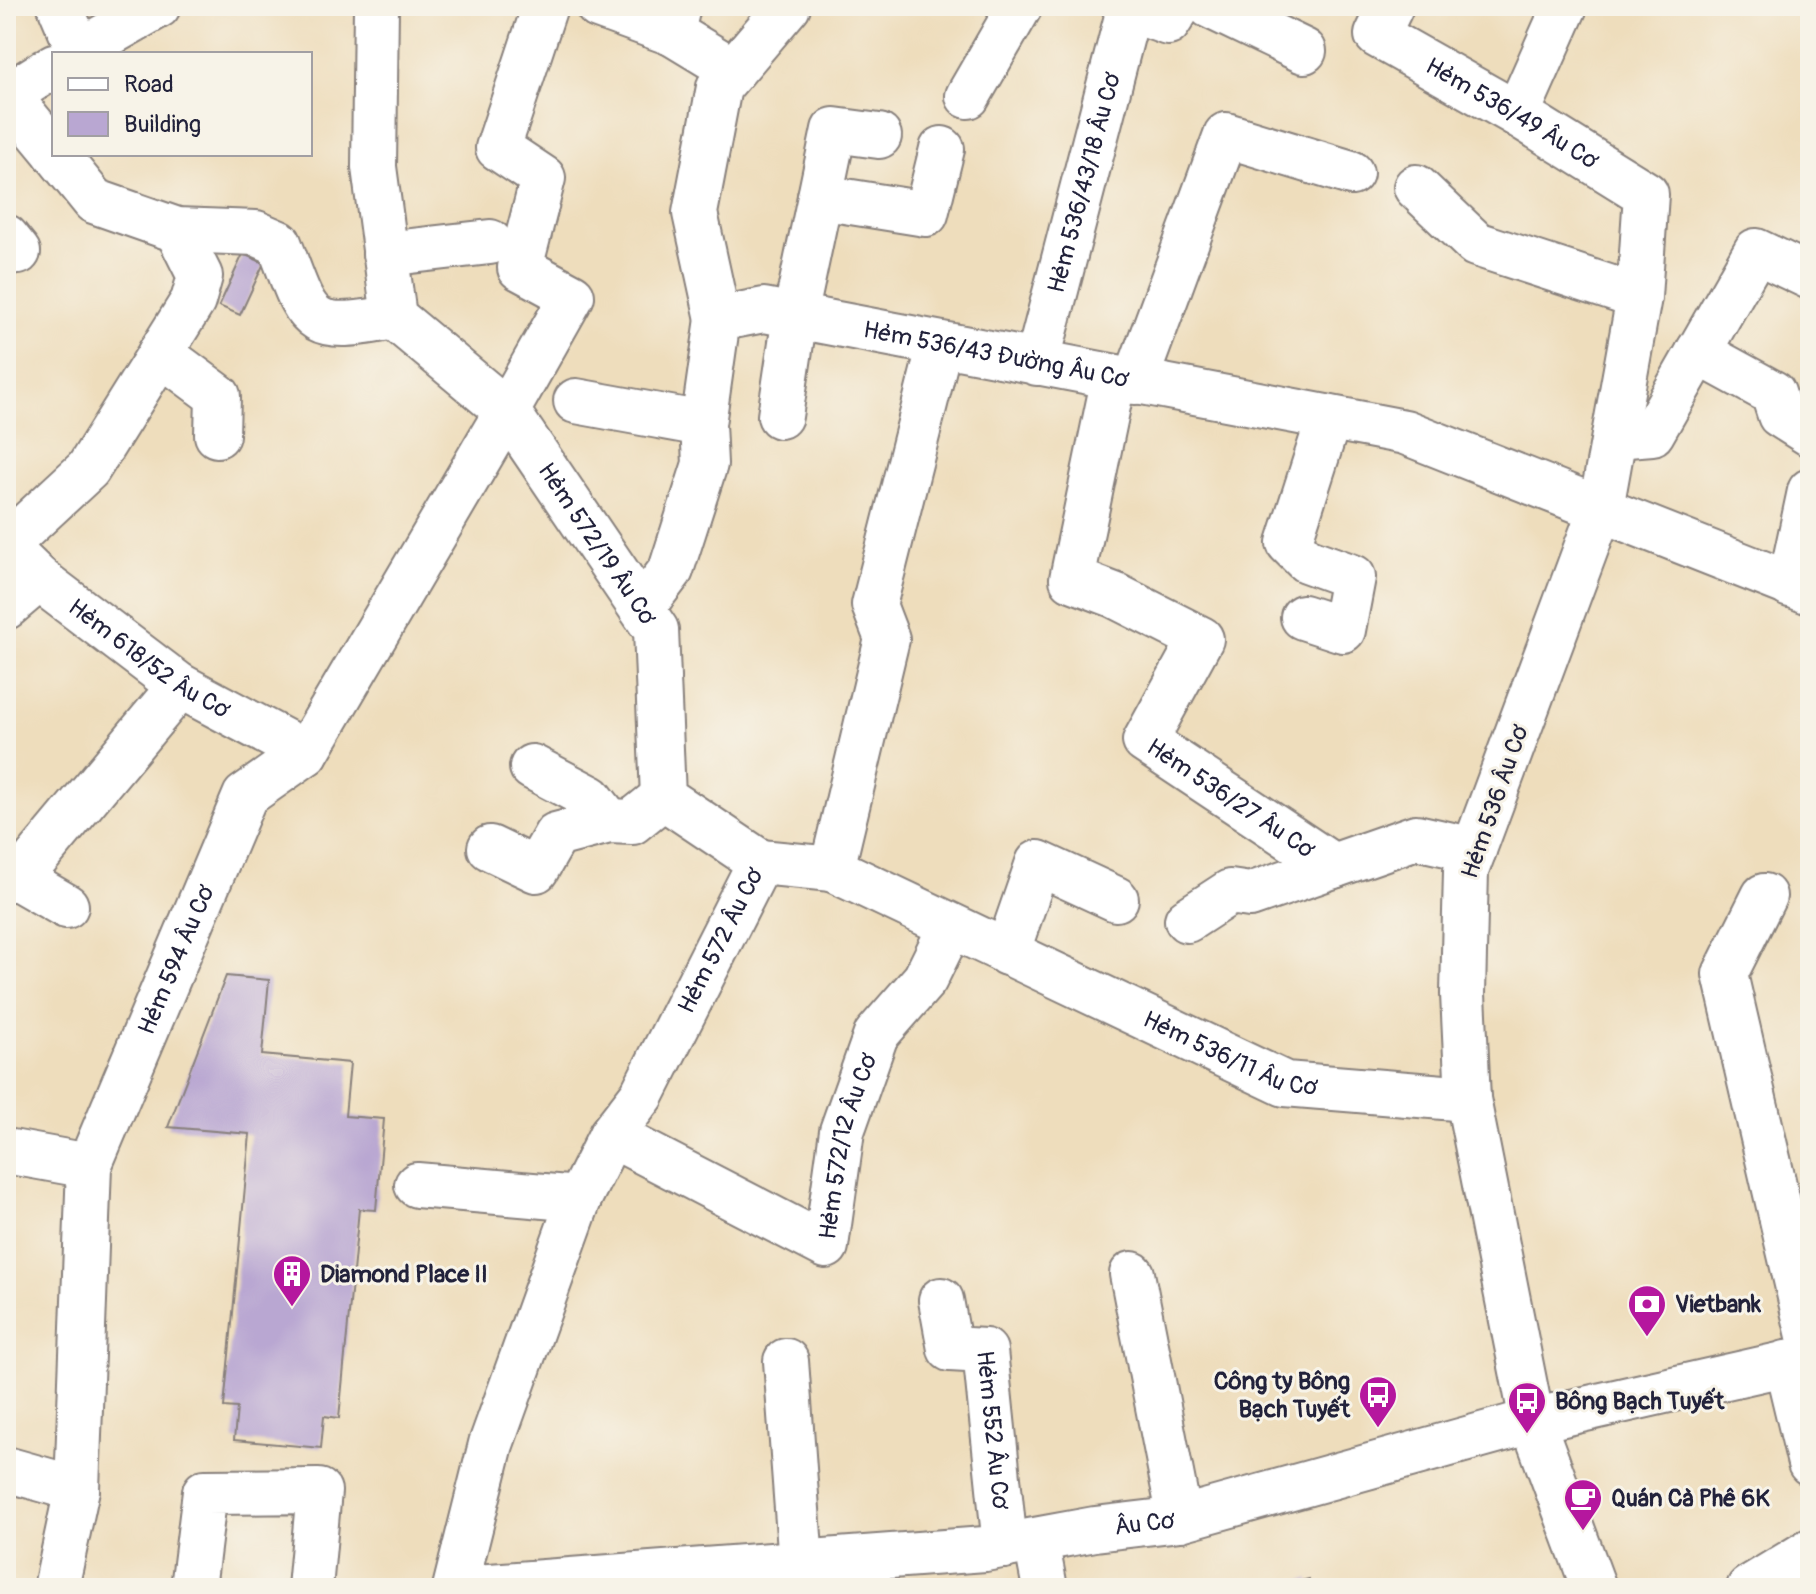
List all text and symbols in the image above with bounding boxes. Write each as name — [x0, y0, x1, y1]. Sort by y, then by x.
street label: Hẻm 536/49 Âu Cơ — [1421, 51, 1604, 176]
legend — [52, 52, 312, 156]
street label: Hẻm 536/43/18 Âu Cơ — [1041, 69, 1126, 296]
text: Road — [124, 70, 174, 99]
text: Building — [124, 110, 201, 139]
street label: Hẻm 536/43 Đường Âu Cơ — [861, 315, 1131, 394]
street label: Hẻm 572/19 Âu Cơ — [532, 457, 663, 631]
street label: Hẻm 618/52 Âu Cơ — [63, 592, 235, 725]
street label: Hẻm 536 Âu Cơ — [1455, 721, 1535, 882]
street label: Hẻm 536/27 Âu Cơ — [1142, 732, 1320, 864]
street label: Hẻm 572 Âu Cơ — [671, 863, 769, 1018]
street label: Hẻm 594 Âu Cơ — [132, 880, 220, 1039]
street label: Hẻm 536/11 Âu Cơ — [1139, 1004, 1319, 1101]
street label: Hẻm 572/12 Âu Cơ — [813, 1049, 883, 1241]
building icon: Diamond Place II — [271, 1253, 313, 1308]
place label: Diamond Place II — [320, 1260, 488, 1289]
bank icon: Vietbank — [1626, 1283, 1668, 1338]
place label: Vietbank — [1675, 1290, 1762, 1319]
street label: Hẻm 552 Âu Cơ — [971, 1349, 1016, 1511]
place label: Công ty Bông Bạch Tuyết — [1214, 1367, 1351, 1424]
bus stop icon: Công ty Bông Bạch Tuyết — [1357, 1374, 1399, 1429]
bus stop icon: Bông Bạch Tuyết — [1506, 1380, 1548, 1435]
place label: Bông Bạch Tuyết — [1555, 1387, 1726, 1416]
cafe icon: Quán Cà Phê 6K — [1562, 1477, 1604, 1532]
place label: Quán Cà Phê 6K — [1611, 1484, 1770, 1513]
street label: Âu Cơ — [1113, 1505, 1177, 1541]

